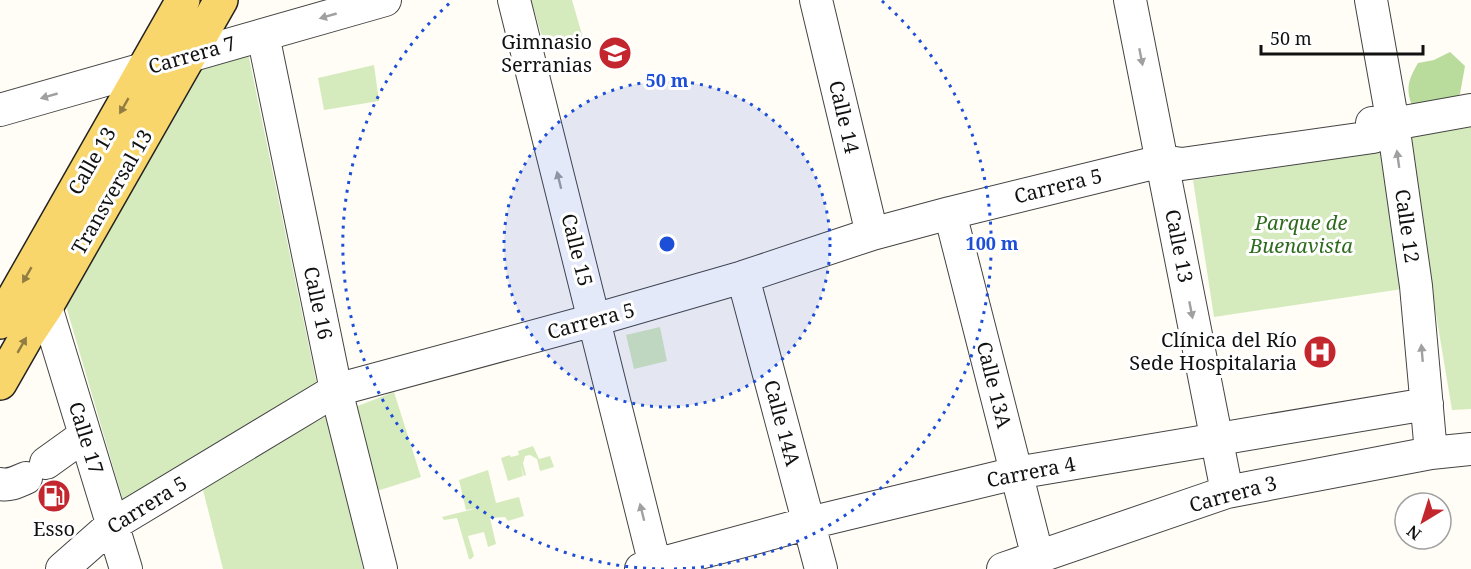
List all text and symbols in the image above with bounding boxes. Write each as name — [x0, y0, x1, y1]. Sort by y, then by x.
one-way arrow — [319, 12, 337, 21]
scale bar — [1261, 18, 1423, 56]
text: 50 m — [1270, 26, 1312, 50]
place label: Gimnasio Serranias — [501, 28, 592, 78]
street label: Carrera 7 — [145, 29, 239, 80]
school or university icon: Gimnasio Serranias — [597, 35, 633, 71]
one-way arrow — [1137, 48, 1146, 67]
text: 50 m — [646, 68, 689, 92]
street label: Calle 14 — [823, 78, 866, 156]
one-way arrow — [39, 92, 58, 102]
one-way arrow — [119, 98, 129, 115]
street label: Calle 13 — [61, 122, 122, 200]
street label: Transversal 13 — [65, 124, 158, 259]
one-way arrow — [1394, 150, 1403, 169]
street label: Carrera 5 — [1011, 162, 1105, 209]
one-way arrow — [554, 171, 564, 190]
street label: Calle 12 — [1389, 187, 1426, 265]
street label: Calle 13 — [1159, 207, 1200, 285]
park label: Parque de Buenavista — [1248, 209, 1353, 259]
street label: Calle 15 — [555, 211, 600, 289]
text: 100 m — [966, 231, 1019, 255]
centre of rings — [657, 234, 677, 254]
street label: Calle 16 — [298, 264, 339, 342]
one-way arrow — [22, 267, 32, 284]
street label: Carrera 5 — [544, 296, 638, 345]
one-way arrow — [1187, 301, 1196, 320]
place label: Clínica del Río Sede Hospitalaria — [1129, 326, 1297, 376]
hospital icon: Clínica del Río Sede Hospitalaria — [1302, 334, 1338, 370]
one-way arrow — [17, 336, 27, 353]
street label: Calle 13A — [971, 339, 1018, 432]
one-way arrow — [1417, 343, 1427, 362]
street label: Calle 14A — [758, 377, 807, 470]
street label: Calle 17 — [63, 398, 110, 477]
street label: Carrera 4 — [984, 450, 1078, 493]
street label: Carrera 5 — [102, 469, 192, 540]
street label: Carrera 3 — [1186, 469, 1280, 518]
fuel station icon: Esso — [36, 478, 72, 514]
north arrow — [1393, 491, 1453, 551]
one-way arrow — [637, 503, 647, 521]
place label: Esso — [33, 515, 75, 542]
text: N — [1402, 520, 1426, 545]

